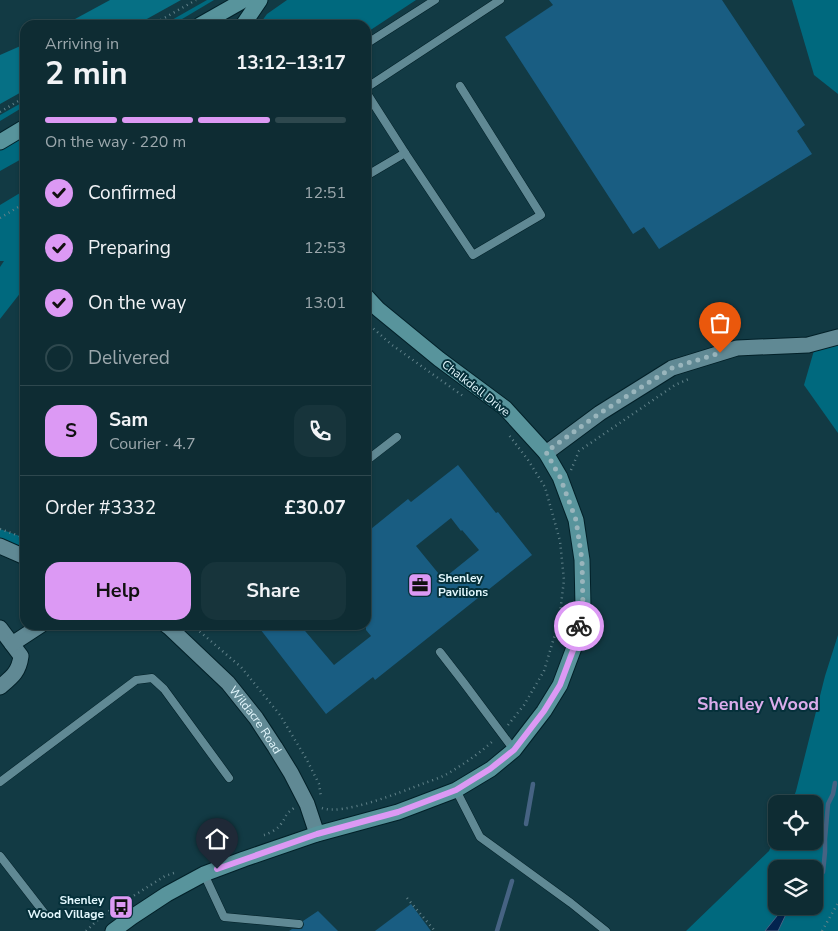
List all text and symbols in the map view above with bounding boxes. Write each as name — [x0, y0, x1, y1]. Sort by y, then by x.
text: Arriving in — [45, 33, 119, 55]
text: 13:12–13:17 — [236, 50, 346, 76]
text: 2 min — [45, 52, 128, 95]
text: On the way · 220 m — [45, 131, 186, 153]
icon: check — [45, 179, 73, 207]
text: Confirmed — [88, 180, 176, 206]
text: 12:51 — [304, 182, 346, 204]
icon: check — [45, 234, 73, 262]
text: Preparing — [88, 235, 171, 261]
text: 12:53 — [304, 237, 346, 259]
icon: check — [45, 289, 73, 317]
text: On the way — [88, 290, 186, 316]
text: 13:01 — [304, 292, 346, 314]
pin — [699, 302, 741, 353]
icon: bag — [706, 309, 734, 337]
text: Delivered — [88, 345, 170, 371]
street label: Chalkdell Drive — [438, 356, 514, 420]
button: phone — [294, 405, 346, 457]
text: Sam — [109, 407, 148, 433]
text: S — [65, 418, 77, 444]
text: Courier · 4.7 — [109, 433, 195, 455]
text: Order #3332 — [45, 495, 156, 521]
text: £30.07 — [284, 495, 346, 521]
button: Help — [45, 562, 191, 620]
button: Share — [201, 562, 346, 620]
place label: Shenley Pavilions — [438, 570, 488, 600]
office icon: Shenley Pavilions — [407, 572, 433, 598]
courier — [554, 601, 604, 651]
icon: bike — [565, 612, 593, 640]
street label: Wildacre Road — [226, 683, 285, 757]
district label: Shenley Wood — [697, 692, 819, 716]
map controls — [768, 795, 823, 915]
button: locate — [768, 795, 823, 850]
pin — [196, 818, 238, 869]
icon: home — [203, 825, 231, 853]
button: layers — [768, 860, 823, 915]
place label: Shenley Wood Village — [28, 892, 105, 922]
bus stop icon: Shenley Wood Village — [108, 894, 134, 920]

